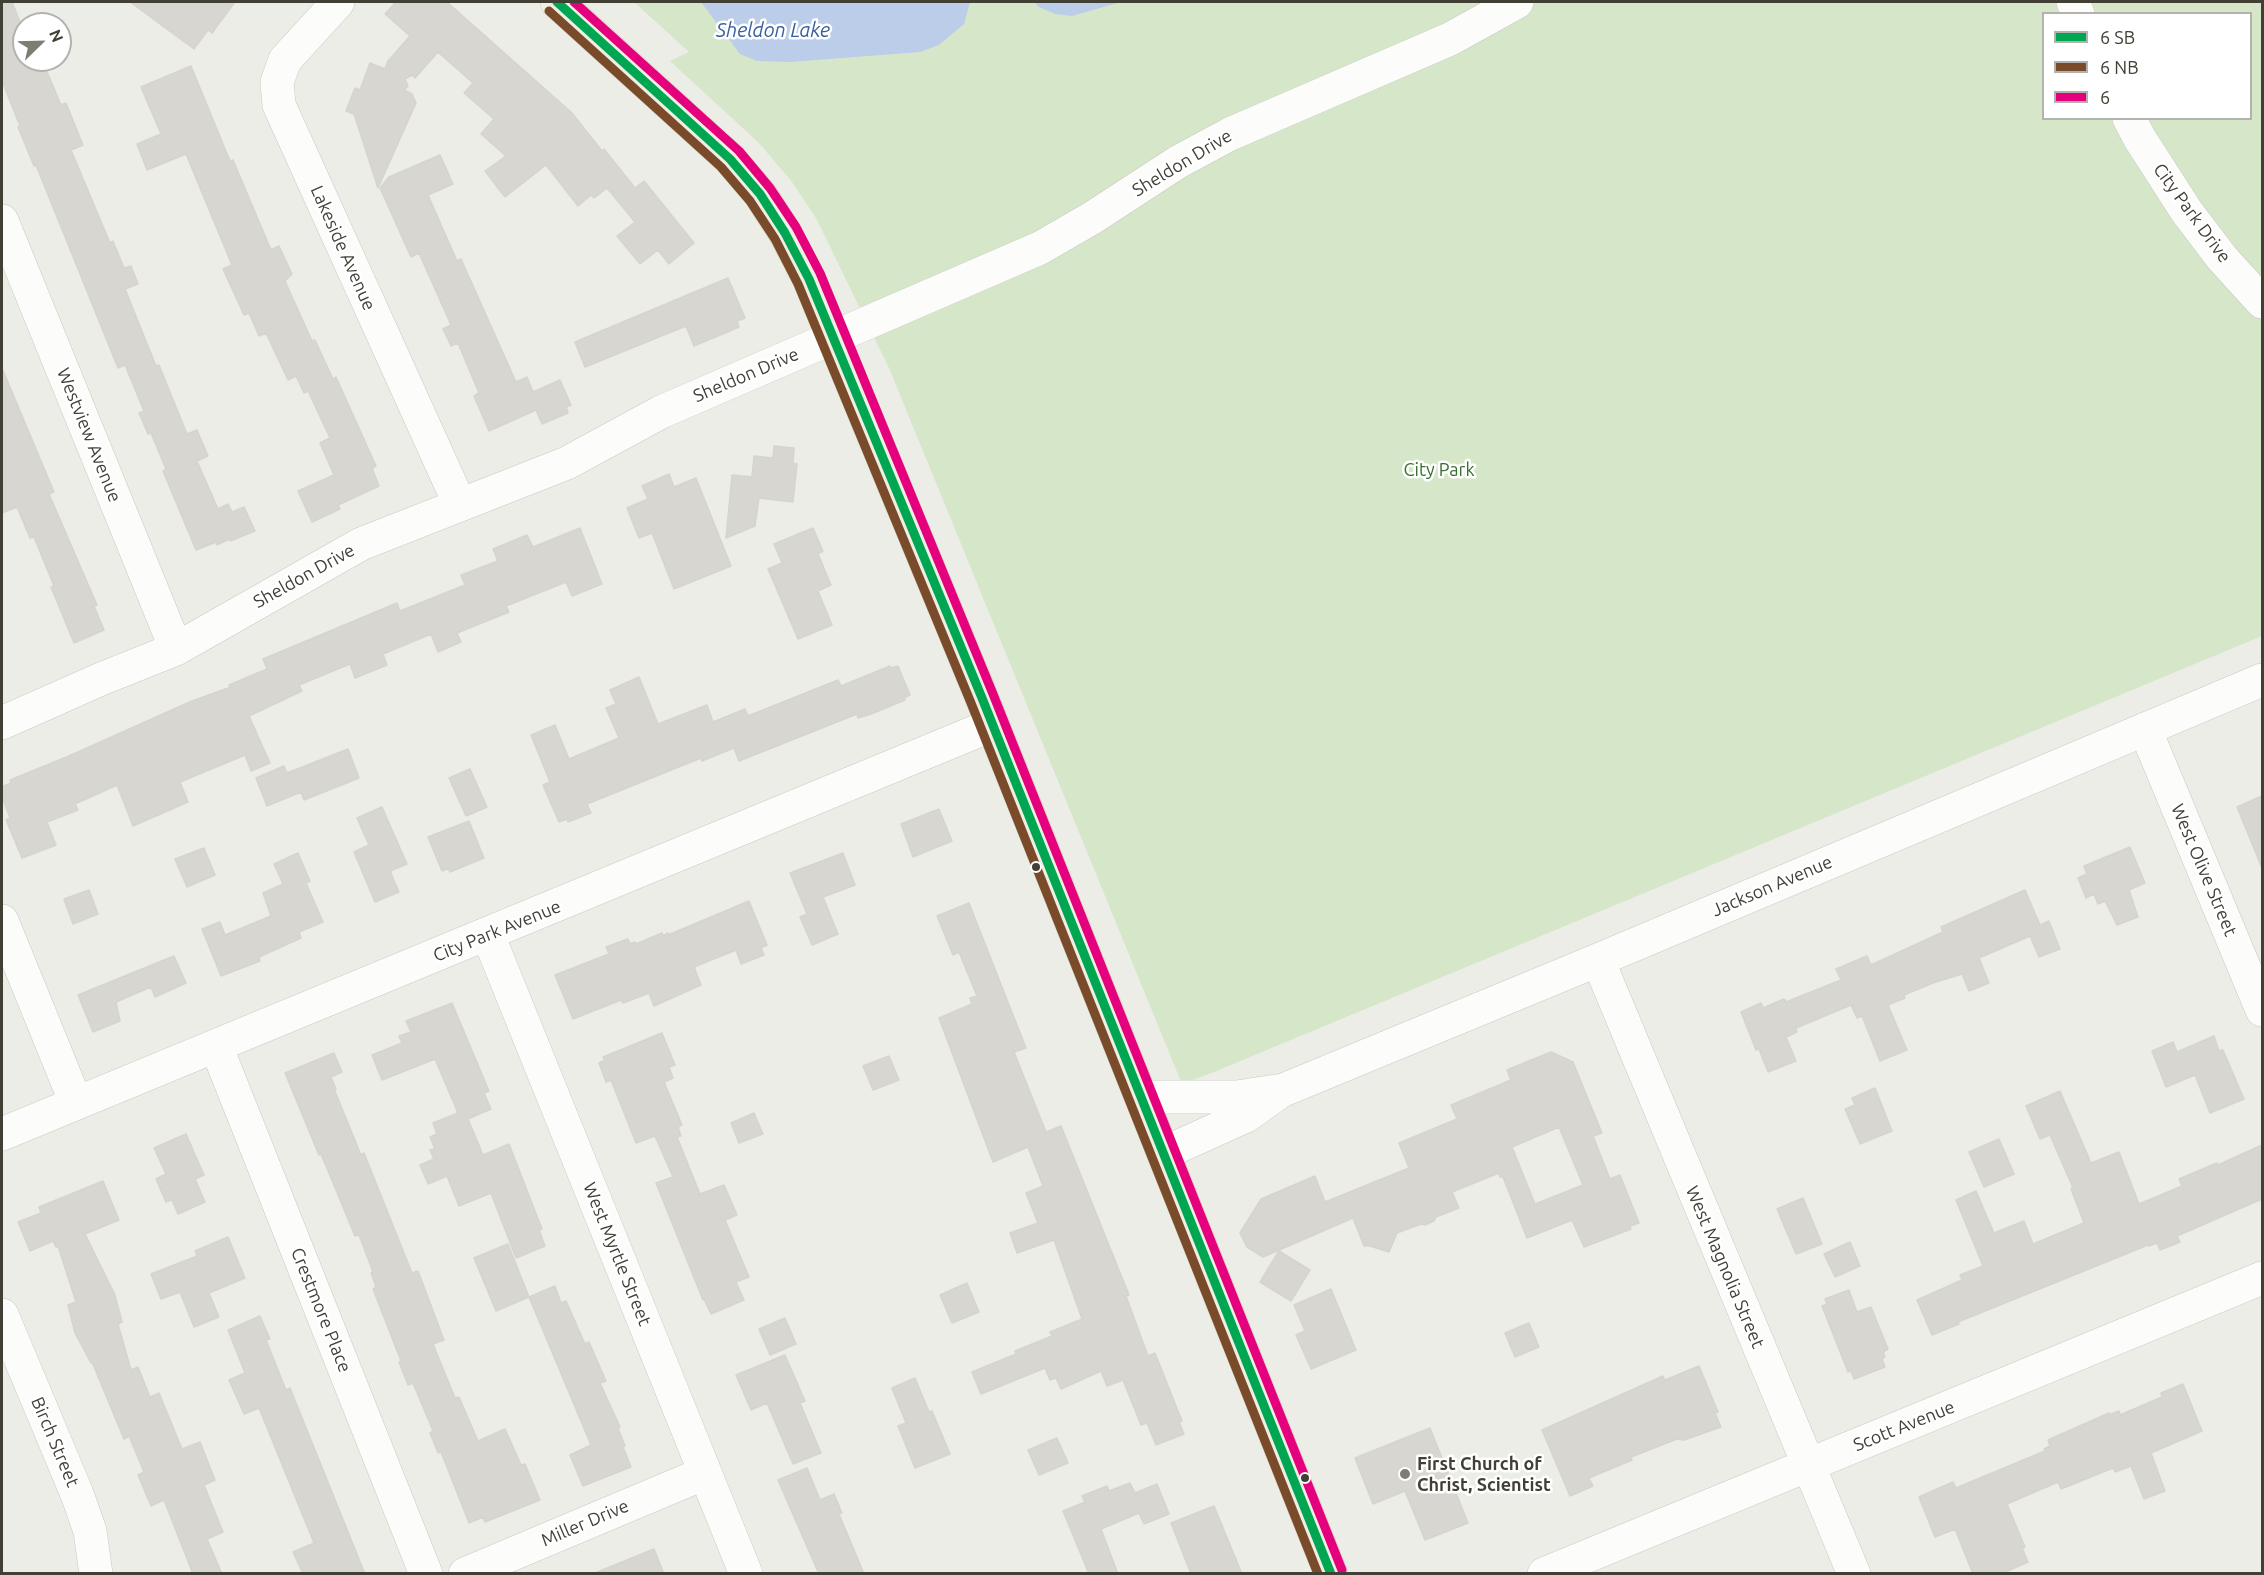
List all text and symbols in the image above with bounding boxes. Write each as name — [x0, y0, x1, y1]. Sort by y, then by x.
north arrow — [12, 12, 72, 72]
legend — [2042, 12, 2252, 120]
water label: Sheldon Lake — [716, 18, 830, 42]
text: N — [46, 27, 67, 45]
text: 6 SB — [2100, 27, 2135, 47]
text: 6 NB — [2100, 57, 2139, 77]
text: 6 — [2100, 87, 2110, 107]
street label: Sheldon Drive — [1128, 125, 1236, 201]
street label: City Park Drive — [2149, 159, 2235, 267]
street label: Lakeside Avenue — [306, 182, 380, 314]
street label: Sheldon Drive — [690, 343, 802, 407]
street label: Westview Avenue — [52, 365, 126, 505]
park label: City Park — [1403, 459, 1475, 481]
street label: Sheldon Drive — [250, 539, 358, 613]
street label: West Olive Street — [2166, 801, 2242, 939]
street label: Jackson Avenue — [1708, 851, 1836, 921]
unlabelled marker — [1030, 861, 1042, 873]
street label: City Park Avenue — [430, 896, 564, 966]
street label: West Myrtle Street — [578, 1179, 656, 1329]
street label: West Magnolia Street — [1681, 1183, 1769, 1351]
street label: Crestmore Place — [286, 1244, 356, 1376]
street label: Birch Street — [26, 1394, 84, 1490]
street label: Scott Avenue — [1850, 1396, 1958, 1456]
place label: First Church of Christ, Scientist — [1417, 1453, 1551, 1496]
marker: First Church of Christ, Scientist — [1398, 1467, 1412, 1481]
unlabelled marker — [1299, 1472, 1311, 1484]
street label: Miller Drive — [538, 1495, 632, 1551]

